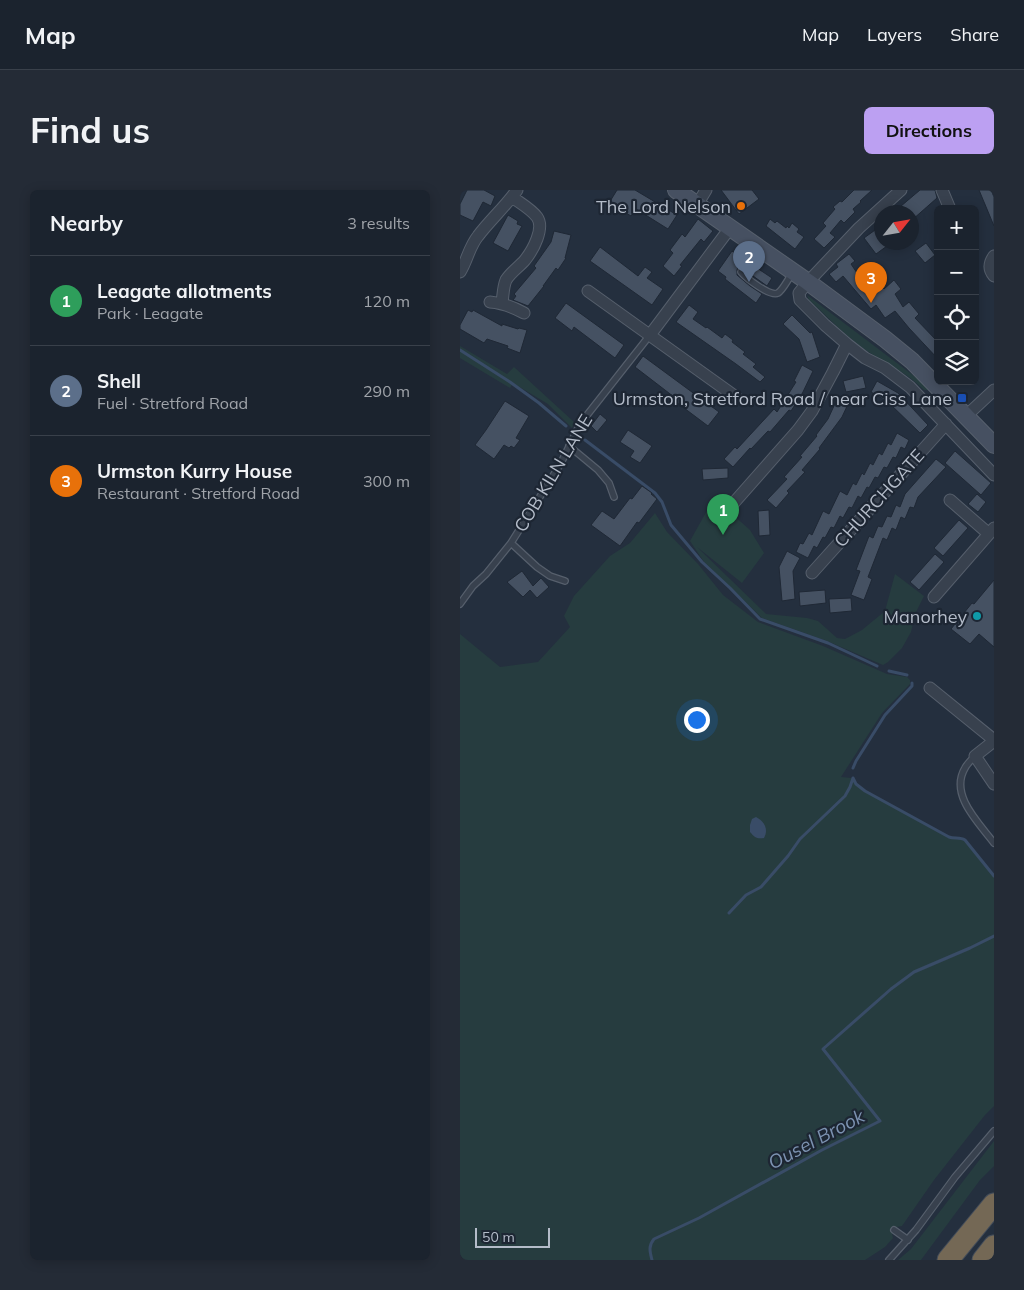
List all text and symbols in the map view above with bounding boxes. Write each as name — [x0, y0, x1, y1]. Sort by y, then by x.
text: Map — [25, 20, 76, 50]
text: Map — [802, 23, 839, 46]
text: Layers — [867, 23, 922, 46]
text: Share — [950, 23, 999, 46]
button: Directions — [864, 107, 994, 154]
text: Find us — [30, 108, 150, 152]
place label: The Lord Nelson — [596, 195, 731, 218]
marker: The Lord Nelson — [735, 200, 747, 212]
north arrow — [874, 205, 919, 250]
map controls — [934, 205, 979, 385]
button: + — [934, 205, 979, 250]
text: Nearby — [50, 210, 123, 236]
text: 3 results — [347, 213, 410, 233]
pin: 2 — [733, 241, 765, 282]
button: − — [934, 250, 979, 295]
pin: 3 — [855, 262, 887, 303]
text: Leagate allotments — [97, 279, 272, 303]
text: 1 — [61, 291, 71, 311]
text: 120 m — [363, 291, 410, 311]
button: locate — [934, 295, 979, 340]
text: Park · Leagate — [97, 303, 203, 323]
button: layers — [934, 340, 979, 385]
text: Shell — [97, 369, 141, 393]
text: 2 — [61, 381, 71, 401]
text: 290 m — [363, 381, 410, 401]
place label: Urmston, Stretford Road / near Ciss Lane — [613, 387, 952, 410]
marker: Urmston, Stretford Road / near Ciss Lane — [956, 392, 968, 404]
text: Fuel · Stretford Road — [97, 393, 248, 413]
street label: COB KILN LANE — [509, 410, 597, 536]
street label: CHURCHGATE — [829, 444, 929, 552]
text: Urmston Kurry House — [97, 459, 292, 483]
text: 3 — [61, 471, 71, 491]
text: 300 m — [363, 471, 410, 491]
text: Restaurant · Stretford Road — [97, 483, 300, 503]
pin: 1 — [707, 494, 739, 535]
place label: Manorhey — [884, 605, 967, 628]
marker: Manorhey — [971, 610, 983, 622]
your location — [684, 707, 710, 733]
water label: Ousel Brook — [764, 1103, 870, 1174]
scale bar — [475, 1225, 550, 1248]
text: 50 m — [482, 1228, 515, 1246]

